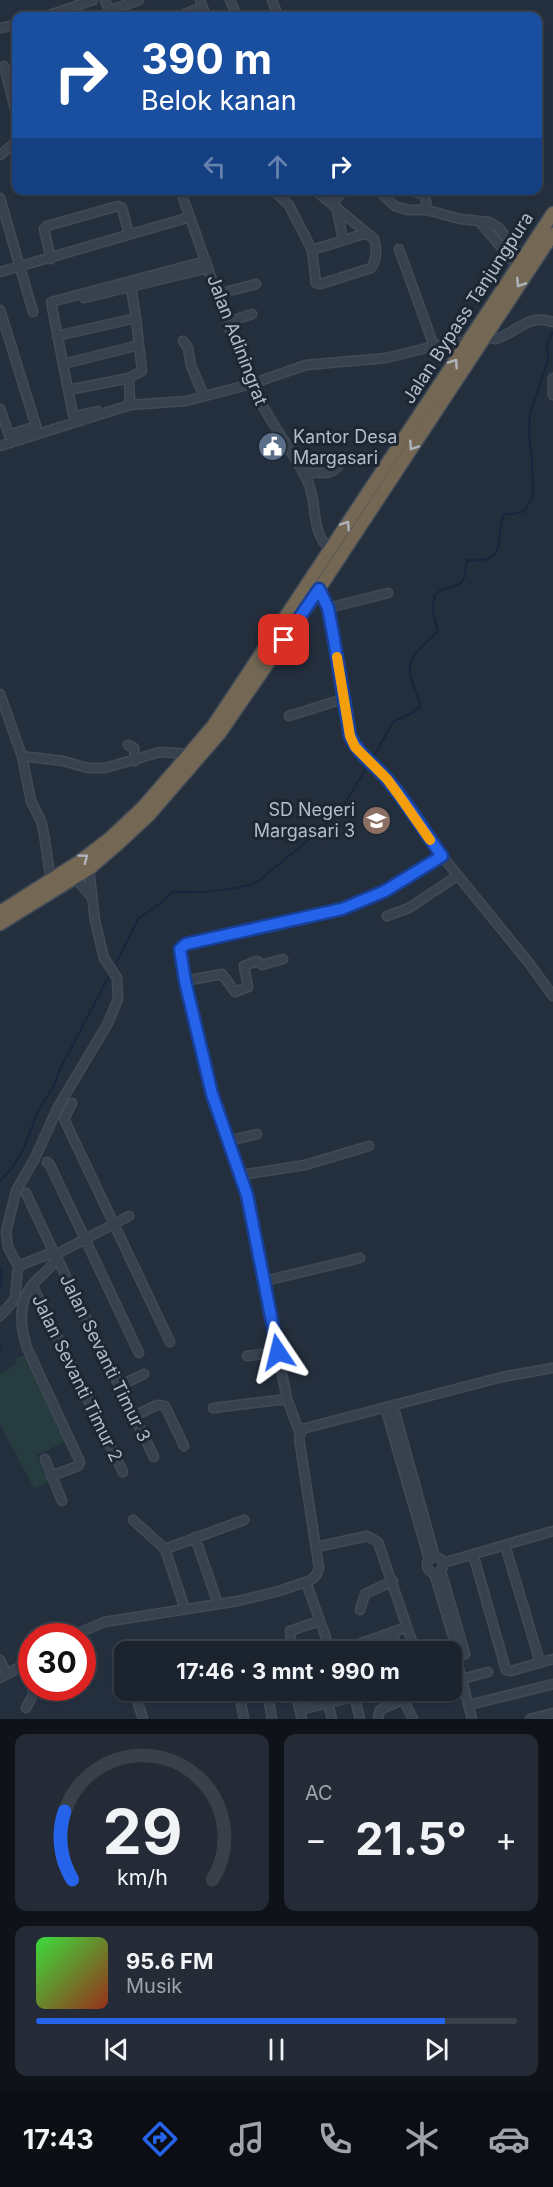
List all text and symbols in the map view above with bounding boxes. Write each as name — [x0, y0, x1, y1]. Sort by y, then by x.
text: 390 m — [141, 33, 272, 84]
icon: right — [42, 36, 120, 114]
text: Belok kanan — [141, 84, 297, 117]
icon: left — [198, 150, 231, 183]
icon: ahead — [261, 150, 294, 183]
icon: right — [324, 150, 357, 183]
street label: Jalan Bypass Tanjungpura — [398, 208, 537, 407]
street label: Jalan Adiningrat — [203, 272, 272, 408]
one-way arrow — [516, 277, 528, 287]
one-way arrow — [447, 358, 458, 369]
place label: Kantor Desa Margasari — [293, 426, 397, 468]
public building icon: Kantor Desa Margasari — [256, 431, 288, 463]
one-way arrow — [409, 439, 420, 450]
one-way arrow — [339, 521, 350, 532]
pin — [258, 614, 309, 665]
icon: arrive — [267, 623, 300, 656]
place label: SD Negeri Margasari 3 — [254, 799, 355, 841]
school or university icon: SD Negeri Margasari 3 — [360, 804, 392, 836]
one-way arrow — [77, 854, 88, 865]
street label: Jalan Sevanti Timur 3 — [56, 1271, 155, 1445]
street label: Jalan Sevanti Timur 2 — [28, 1291, 127, 1465]
position arrow — [246, 1320, 310, 1384]
speed limit sign: 30 — [18, 1623, 96, 1701]
text: 17:46 · 3 mnt · 990 m — [176, 1658, 400, 1684]
text: AC — [305, 1781, 333, 1805]
text: 29 — [102, 1794, 182, 1869]
text: 21.5° — [355, 1811, 467, 1866]
text: − — [305, 1819, 327, 1859]
text: + — [495, 1819, 517, 1859]
text: km/h — [117, 1864, 167, 1890]
text: 95.6 FM — [126, 1948, 213, 1974]
text: Musik — [126, 1974, 182, 1998]
icon: previous — [100, 2033, 133, 2066]
icon: pause — [260, 2033, 293, 2066]
icon: next — [420, 2033, 453, 2066]
icon: directions — [139, 2118, 181, 2160]
icon: music — [226, 2118, 268, 2160]
icon: phone — [314, 2118, 356, 2160]
icon: climate — [401, 2118, 443, 2160]
icon: car — [488, 2118, 530, 2160]
text: 17:43 — [23, 2123, 94, 2156]

